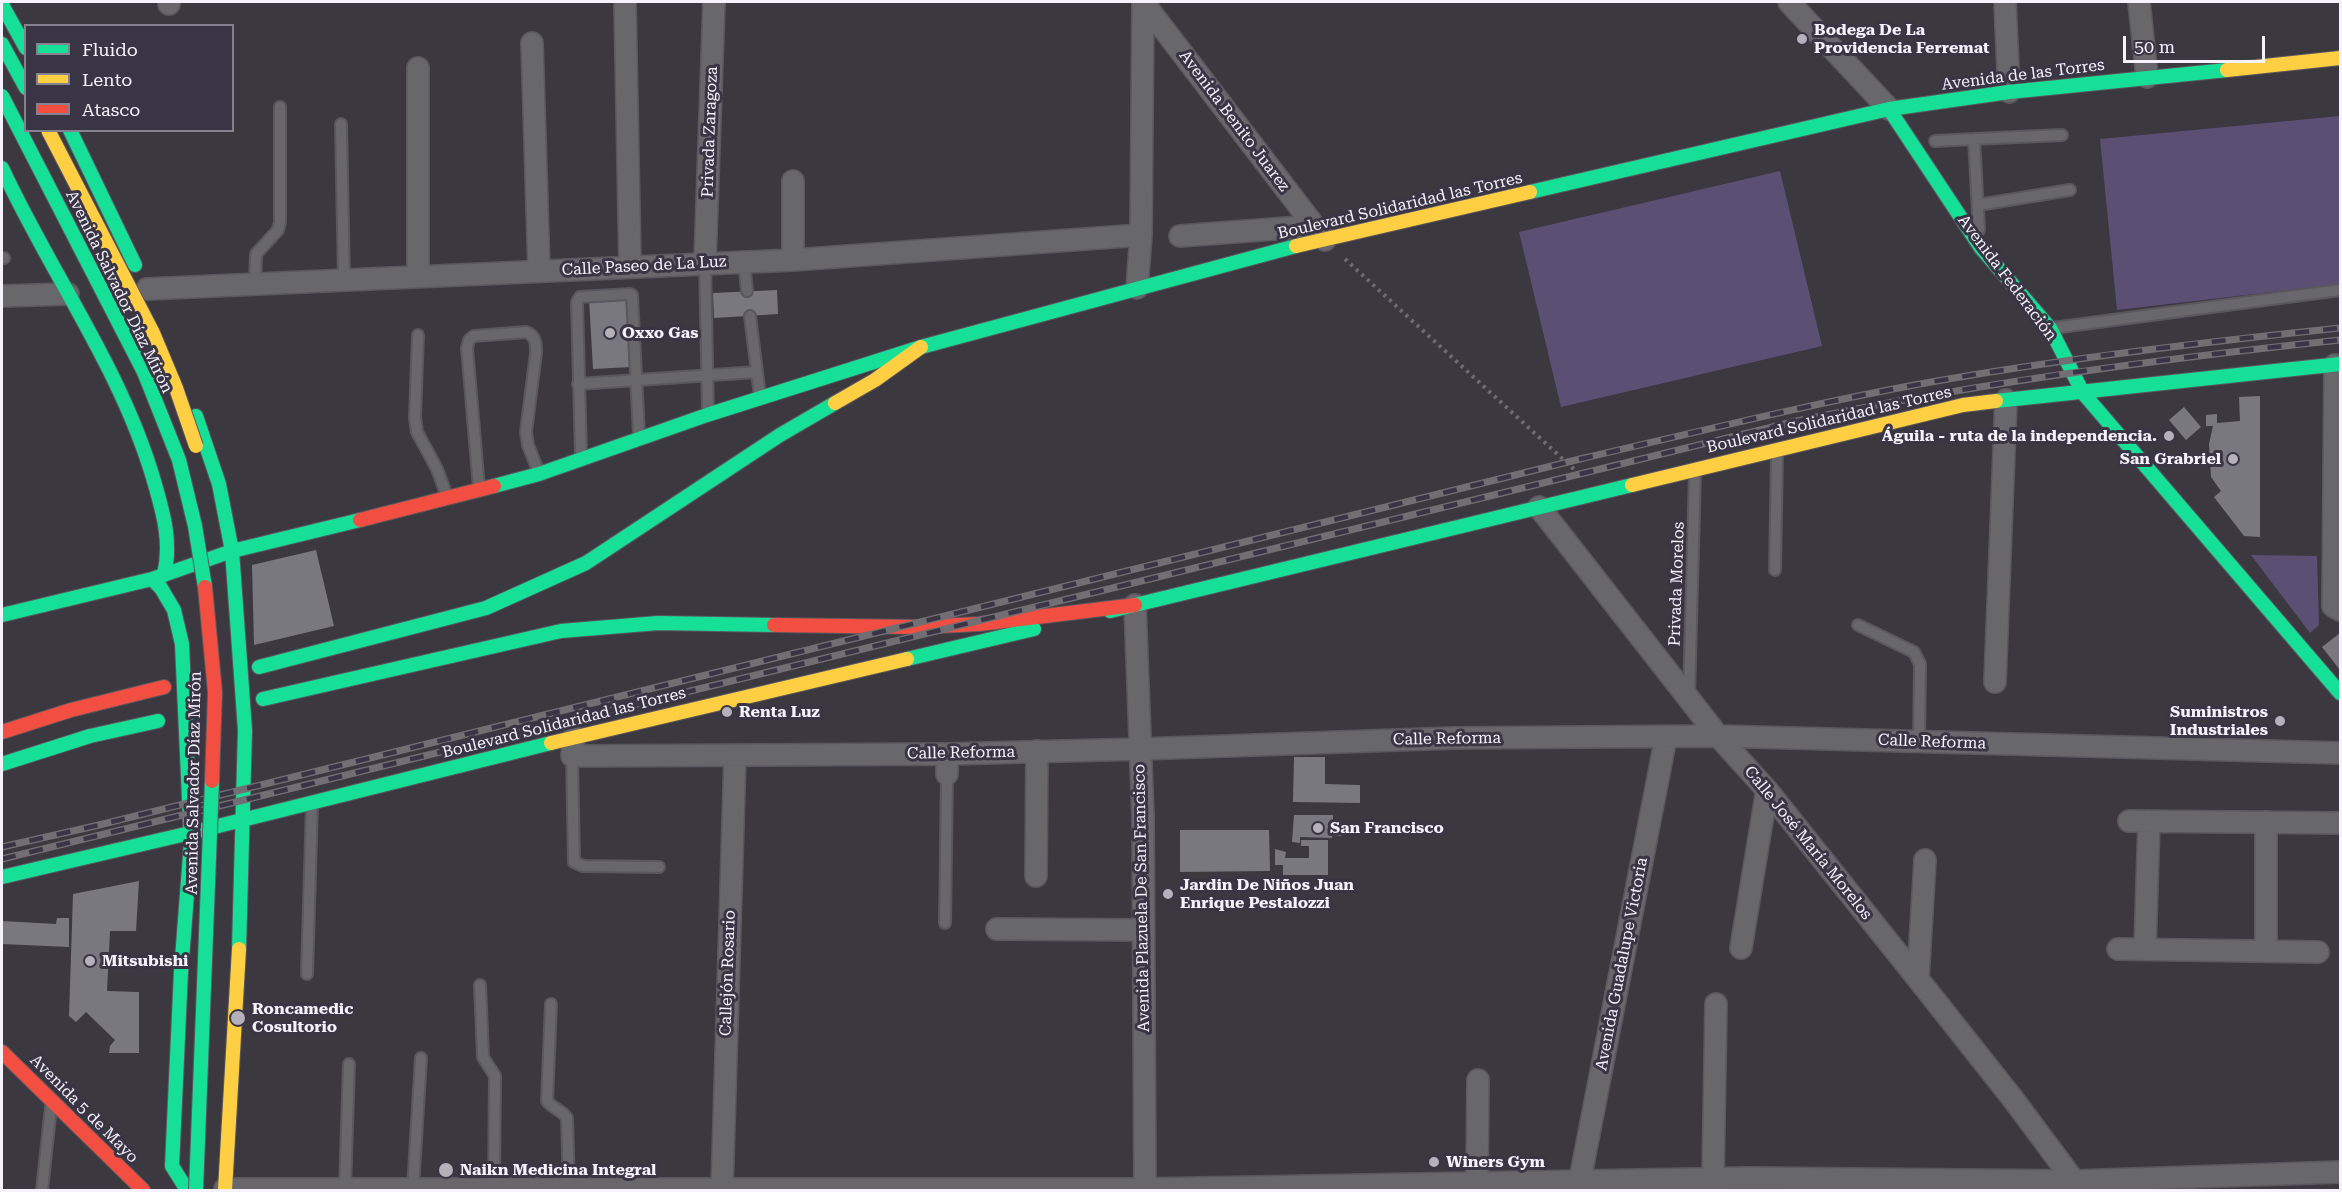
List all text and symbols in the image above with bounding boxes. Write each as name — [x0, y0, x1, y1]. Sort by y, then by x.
place label: Bodega De La Providencia Ferremat — [1814, 20, 1990, 58]
legend — [24, 24, 234, 132]
scale bar — [2126, 24, 2268, 62]
marker: Bodega De La Providencia Ferremat — [1795, 32, 1809, 46]
text: 50 m — [2134, 36, 2175, 57]
text: Fluido — [82, 39, 138, 60]
street label: Avenida Benito Juarez — [1175, 47, 1293, 195]
street label: Avenida de las Torres — [1940, 55, 2106, 95]
street label: Privada Zaragoza — [698, 66, 722, 198]
text: Lento — [82, 69, 132, 90]
text: Atasco — [82, 99, 140, 120]
street label: Boulevard Solidaridad las Torres — [1276, 168, 1524, 244]
street label: Avenida Salvador Díaz Mirón — [61, 187, 177, 397]
street label: Avenida Federación — [1953, 211, 2061, 345]
street label: Calle Paseo de La Luz — [561, 252, 727, 280]
place label: Oxxo Gas — [622, 323, 699, 343]
marker: Oxxo Gas — [603, 326, 617, 340]
street label: Boulevard Solidaridad las Torres — [1705, 382, 1953, 458]
place label: Águila - ruta de la independencia. — [1882, 426, 2157, 446]
marker: Águila - ruta de la independencia. — [2162, 429, 2176, 443]
place label: San Grabriel — [2120, 449, 2221, 469]
marker: San Grabriel — [2226, 452, 2240, 466]
street label: Privada Morelos — [1665, 521, 1689, 647]
street label: Avenida Salvador Díaz Mirón — [182, 671, 206, 895]
street label: Boulevard Solidaridad las Torres — [440, 683, 688, 763]
place label: Renta Luz — [739, 702, 820, 722]
place label: Suministros Industriales — [2170, 702, 2268, 740]
marker: Renta Luz — [720, 705, 734, 719]
marker: Suministros Industriales — [2273, 714, 2287, 728]
street label: Calle Reforma — [1393, 728, 1501, 750]
street label: Calle Reforma — [1878, 731, 1986, 753]
street label: Calle Reforma — [907, 742, 1015, 764]
street label: Calle José María Morelos — [1740, 762, 1876, 924]
street label: Avenida Plazuela De San Francisco — [1130, 764, 1154, 1032]
place label: San Francisco — [1330, 818, 1444, 838]
marker: San Francisco — [1311, 821, 1325, 835]
street label: Avenida Guadalupe Victoria — [1592, 856, 1652, 1072]
place label: Jardin De Niños Juan Enrique Pestalozzi — [1180, 875, 1354, 913]
marker: Jardin De Niños Juan Enrique Pestalozzi — [1161, 887, 1175, 901]
street label: Callejón Rosario — [716, 910, 740, 1036]
place label: Mitsubishi — [102, 951, 188, 971]
marker: Mitsubishi — [83, 954, 97, 968]
place label: Roncamedic Cosultorio — [252, 999, 353, 1037]
marker: Roncamedic Cosultorio — [229, 1009, 247, 1027]
street label: Avenida 5 de Mayo — [26, 1051, 142, 1167]
place label: Winers Gym — [1446, 1152, 1545, 1172]
marker: Winers Gym — [1427, 1155, 1441, 1169]
place label: Naikn Medicina Integral — [460, 1160, 656, 1180]
marker: Naikn Medicina Integral — [437, 1161, 455, 1179]

